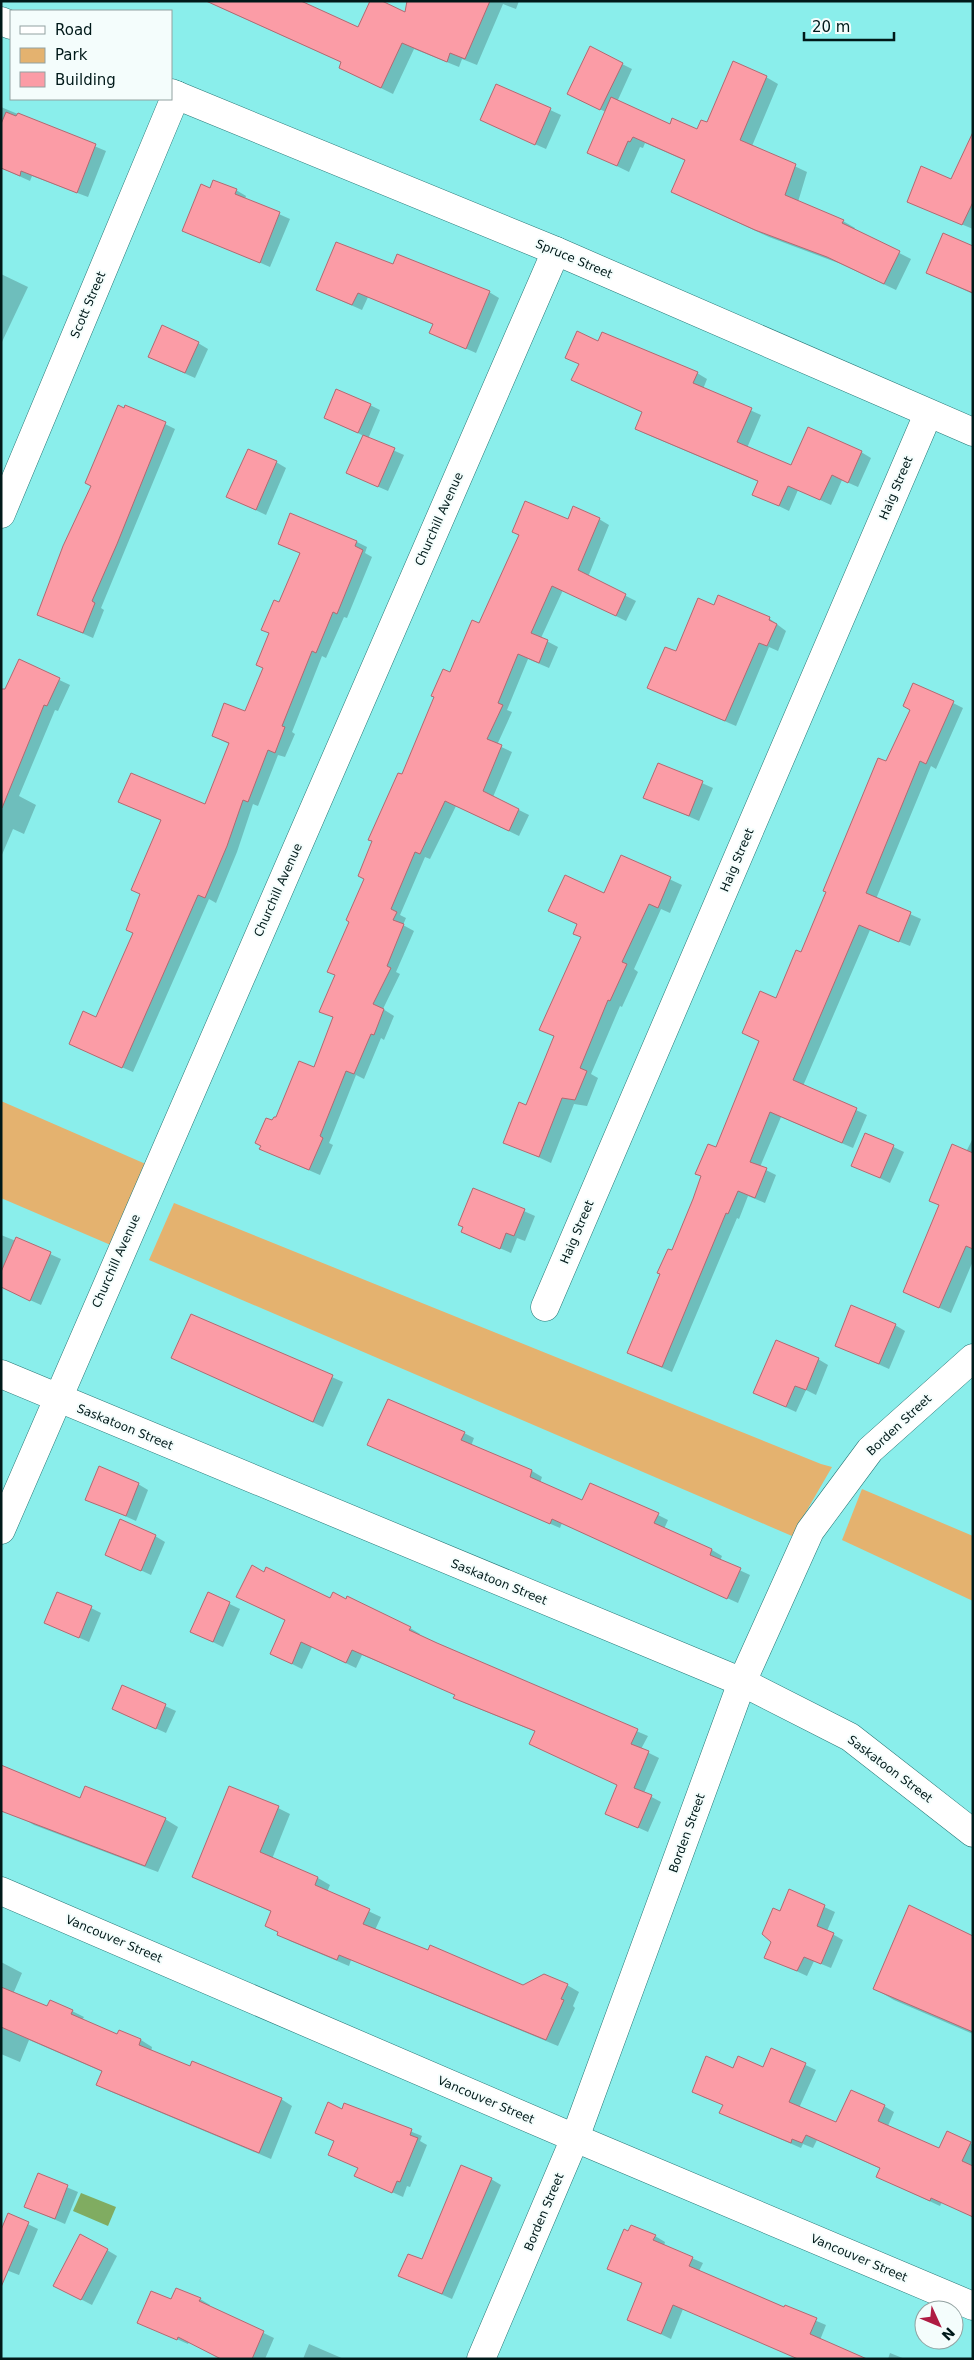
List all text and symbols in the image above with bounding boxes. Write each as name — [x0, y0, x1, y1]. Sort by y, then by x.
legend — [10, 10, 172, 100]
scale bar — [804, 10, 894, 42]
text: 20 m — [812, 18, 850, 36]
text: Road — [55, 21, 93, 39]
text: Park — [55, 46, 88, 64]
text: Building — [55, 71, 116, 89]
street label: Spruce Street — [534, 237, 615, 282]
street label: Scott Street — [68, 269, 108, 341]
street label: Haig Street — [876, 454, 916, 522]
street label: Churchill Avenue — [412, 470, 466, 568]
street label: Haig Street — [717, 826, 757, 894]
street label: Churchill Avenue — [251, 841, 305, 939]
street label: Haig Street — [557, 1198, 597, 1266]
street label: Churchill Avenue — [89, 1212, 143, 1310]
street label: Borden Street — [864, 1391, 934, 1458]
street label: Saskatoon Street — [75, 1401, 175, 1453]
street label: Saskatoon Street — [449, 1556, 549, 1608]
street label: Saskatoon Street — [845, 1733, 935, 1806]
street label: Borden Street — [666, 1791, 708, 1874]
street label: Vancouver Street — [64, 1912, 165, 1966]
street label: Vancouver Street — [436, 2073, 537, 2127]
street label: Borden Street — [521, 2171, 567, 2253]
street label: Vancouver Street — [809, 2231, 910, 2285]
north arrow — [914, 2300, 964, 2350]
text: N — [939, 2324, 958, 2344]

